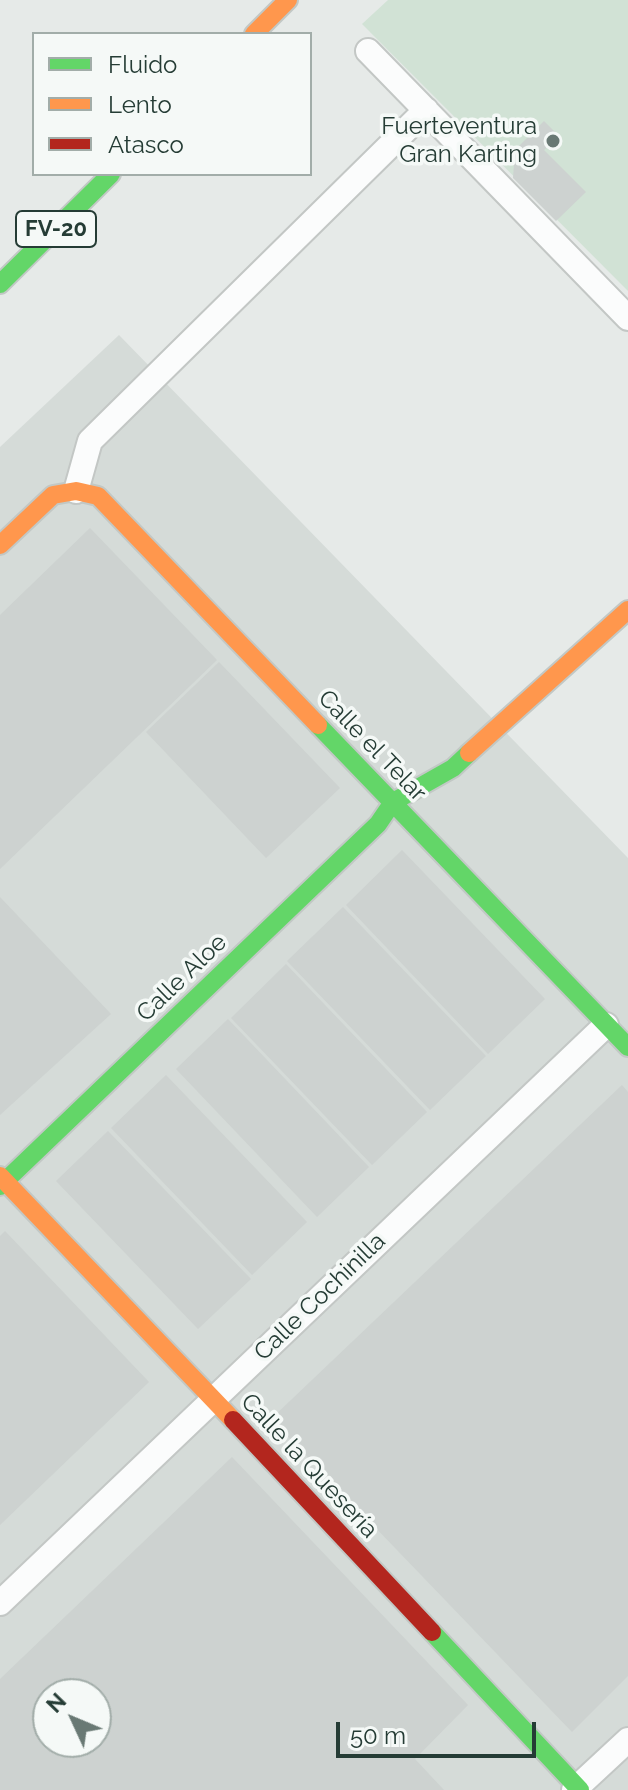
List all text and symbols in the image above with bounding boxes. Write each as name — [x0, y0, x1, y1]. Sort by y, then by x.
legend — [32, 32, 312, 176]
text: Fluido — [108, 50, 177, 79]
text: Lento — [108, 90, 172, 119]
place label: Fuerteventura Gran Karting — [381, 113, 537, 169]
text: Atasco — [108, 130, 184, 159]
marker: Fuerteventura Gran Karting — [544, 132, 562, 150]
road number: FV-20 — [16, 211, 96, 247]
street label: Calle el Telar — [312, 684, 432, 808]
street label: Calle Aloe — [131, 928, 233, 1028]
street label: Calle Cochinilla — [248, 1227, 392, 1367]
street label: Calle la Quesería — [235, 1388, 383, 1544]
north arrow — [32, 1678, 112, 1758]
text: N — [41, 1688, 71, 1718]
scale bar — [340, 1706, 540, 1756]
text: 50 m — [350, 1721, 406, 1750]

